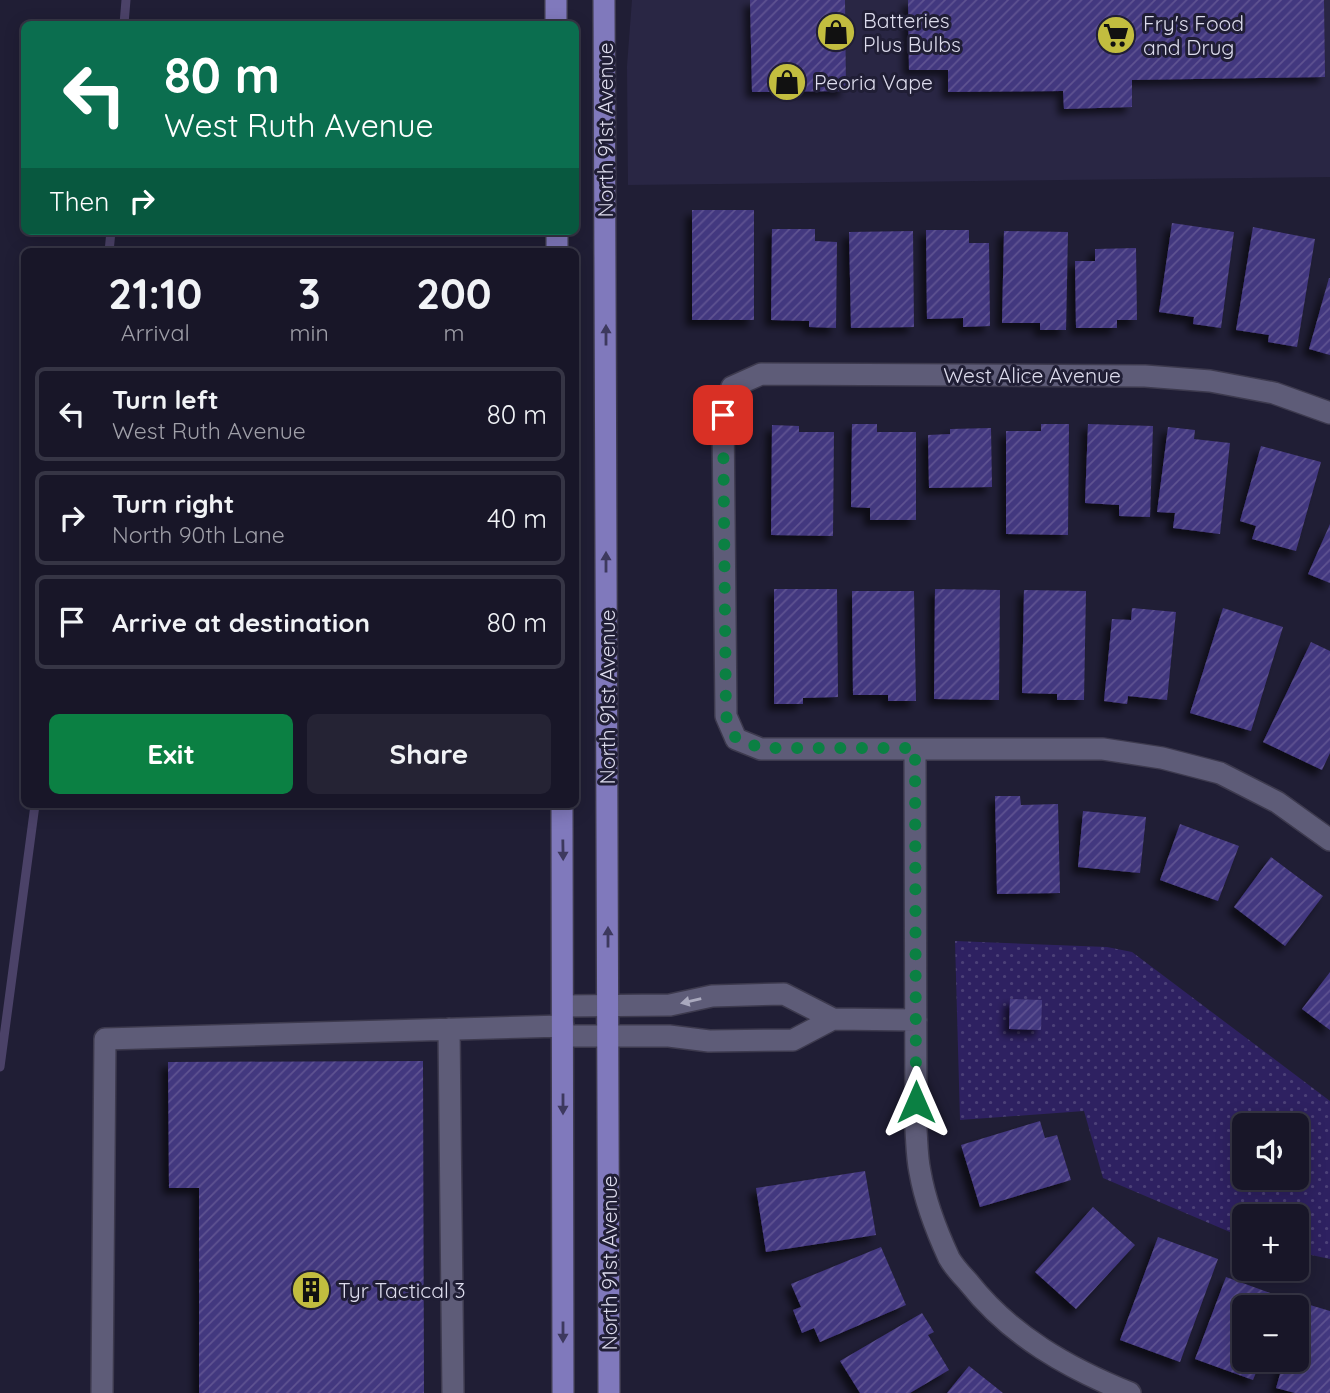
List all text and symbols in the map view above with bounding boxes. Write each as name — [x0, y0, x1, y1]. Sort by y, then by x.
place label: Batteries Plus Bulbs — [863, 7, 961, 57]
place label: Fry's Food and Drug — [1143, 10, 1244, 60]
shop icon: Batteries Plus Bulbs — [815, 11, 857, 53]
supermarket icon: Fry's Food and Drug — [1095, 14, 1137, 56]
street label: North 91st Avenue — [592, 42, 618, 218]
text: 80 m — [164, 44, 280, 105]
icon: left — [49, 49, 140, 140]
shop icon: Peoria Vape — [766, 61, 808, 103]
place label: Peoria Vape — [814, 69, 933, 95]
text: West Ruth Avenue — [164, 105, 434, 145]
icon: right — [123, 182, 161, 220]
text: Then — [49, 185, 109, 218]
text: 21:10 — [108, 267, 202, 320]
text: 3 — [298, 267, 320, 320]
text: 200 — [416, 267, 492, 320]
text: Arrival — [121, 318, 190, 347]
text: min — [290, 318, 329, 347]
text: m — [443, 318, 464, 347]
one-way arrow — [600, 324, 611, 346]
street label: West Alice Avenue — [943, 362, 1121, 388]
text: Turn left — [112, 383, 219, 416]
pin — [693, 385, 753, 445]
icon: left — [53, 395, 91, 433]
icon: arrive — [704, 396, 742, 434]
text: 80 m — [487, 398, 547, 431]
text: West Ruth Avenue — [112, 416, 306, 445]
text: Turn right — [112, 487, 234, 520]
icon: right — [53, 499, 91, 537]
text: 40 m — [487, 502, 547, 535]
text: North 90th Lane — [112, 520, 285, 549]
one-way arrow — [600, 551, 612, 573]
icon: arrive — [53, 603, 91, 641]
text: Arrive at destination — [112, 606, 370, 639]
text: 80 m — [487, 606, 547, 639]
street label: North 91st Avenue — [594, 609, 620, 785]
button: Exit — [49, 714, 293, 794]
button: Share — [307, 714, 551, 794]
one-way arrow — [557, 839, 568, 861]
one-way arrow — [602, 926, 614, 948]
one-way arrow — [680, 995, 702, 1006]
position arrow — [879, 1065, 953, 1139]
one-way arrow — [557, 1094, 569, 1116]
map controls — [1232, 1113, 1309, 1372]
button: sound — [1232, 1113, 1309, 1190]
street label: North 91st Avenue — [596, 1175, 622, 1351]
button: + — [1232, 1204, 1309, 1281]
building icon: Tyr Tactical 3 — [290, 1269, 332, 1311]
place label: Tyr Tactical 3 — [338, 1277, 465, 1303]
button: − — [1232, 1295, 1309, 1372]
one-way arrow — [557, 1321, 569, 1343]

